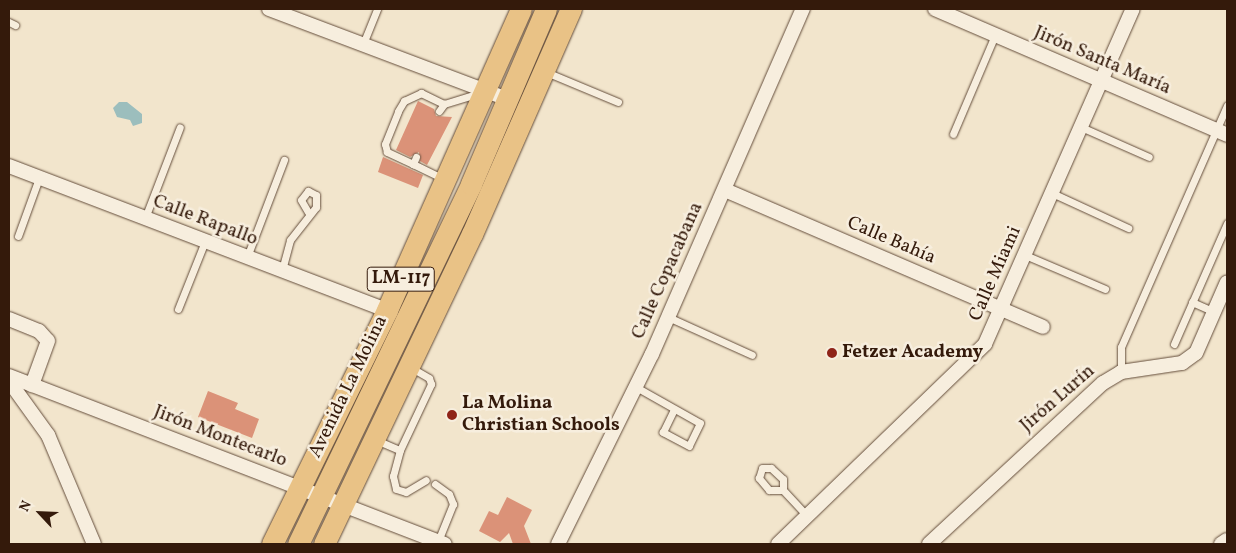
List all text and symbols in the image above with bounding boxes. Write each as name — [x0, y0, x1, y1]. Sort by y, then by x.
street label: Jirón Santa María — [1030, 22, 1174, 100]
street label: Calle Rapallo — [149, 191, 261, 251]
street label: Calle Copacabana — [628, 199, 708, 343]
street label: Calle Bahía — [843, 212, 939, 270]
street label: Calle Miami — [965, 223, 1027, 325]
road number: LM-117 — [366, 264, 436, 294]
street label: Avenida La Molina — [305, 312, 393, 462]
place label: Fetzer Academy — [842, 342, 983, 364]
marker: Fetzer Academy — [826, 347, 838, 359]
street label: Jirón Lurín — [1016, 360, 1100, 438]
place label: La Molina Christian Schools — [462, 393, 620, 437]
street label: Jirón Montecarlo — [150, 401, 290, 473]
marker: La Molina Christian Schools — [446, 409, 458, 421]
north arrow — [15, 488, 65, 538]
text: N — [15, 498, 37, 515]

